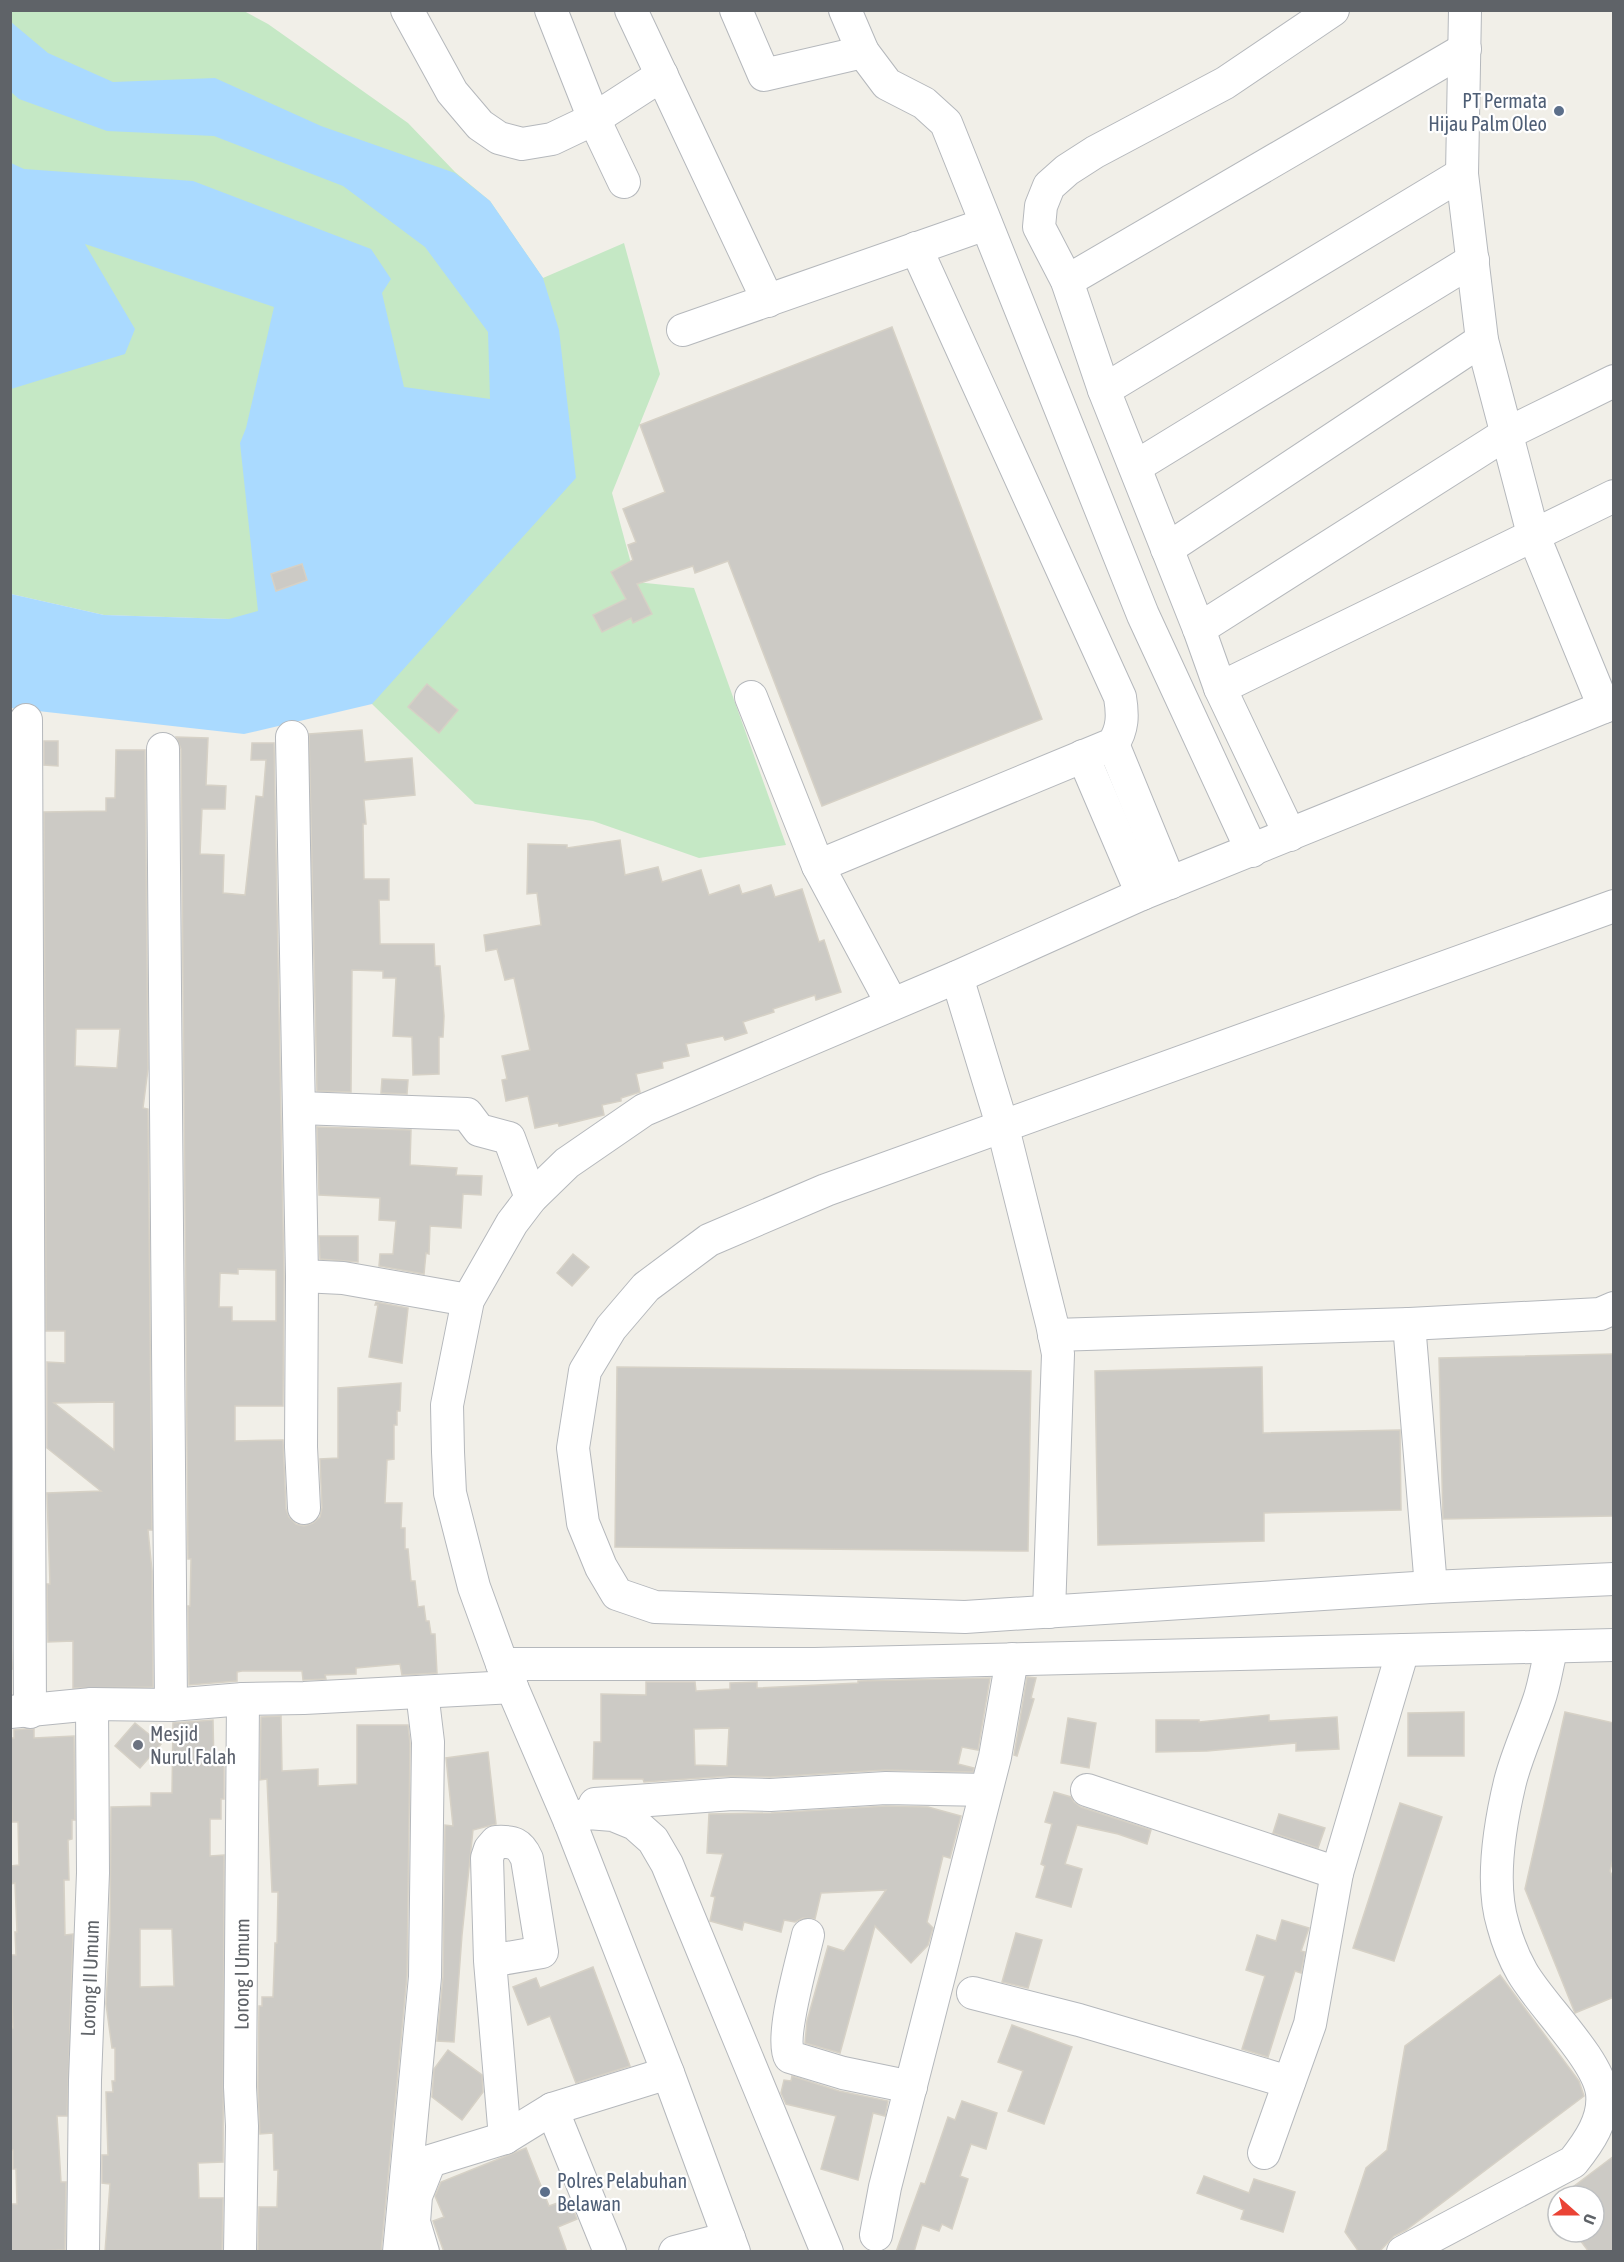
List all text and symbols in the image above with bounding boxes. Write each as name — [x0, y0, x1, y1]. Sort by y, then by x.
place label: PT Permata Hijau Palm Oleo — [1428, 89, 1547, 135]
marker: PT Permata Hijau Palm Oleo — [1552, 104, 1566, 118]
place label: Mesjid Nurul Falah — [150, 1722, 236, 1768]
marker: Mesjid Nurul Falah — [131, 1738, 145, 1752]
street label: Lorong I Umum — [229, 1918, 253, 2030]
street label: Lorong II Umum — [75, 1919, 103, 2037]
place label: Polres Pelabuhan Belawan — [557, 2169, 687, 2215]
north arrow — [1546, 2184, 1606, 2244]
marker: Polres Pelabuhan Belawan — [538, 2185, 552, 2199]
text: U — [1580, 2212, 1600, 2227]

